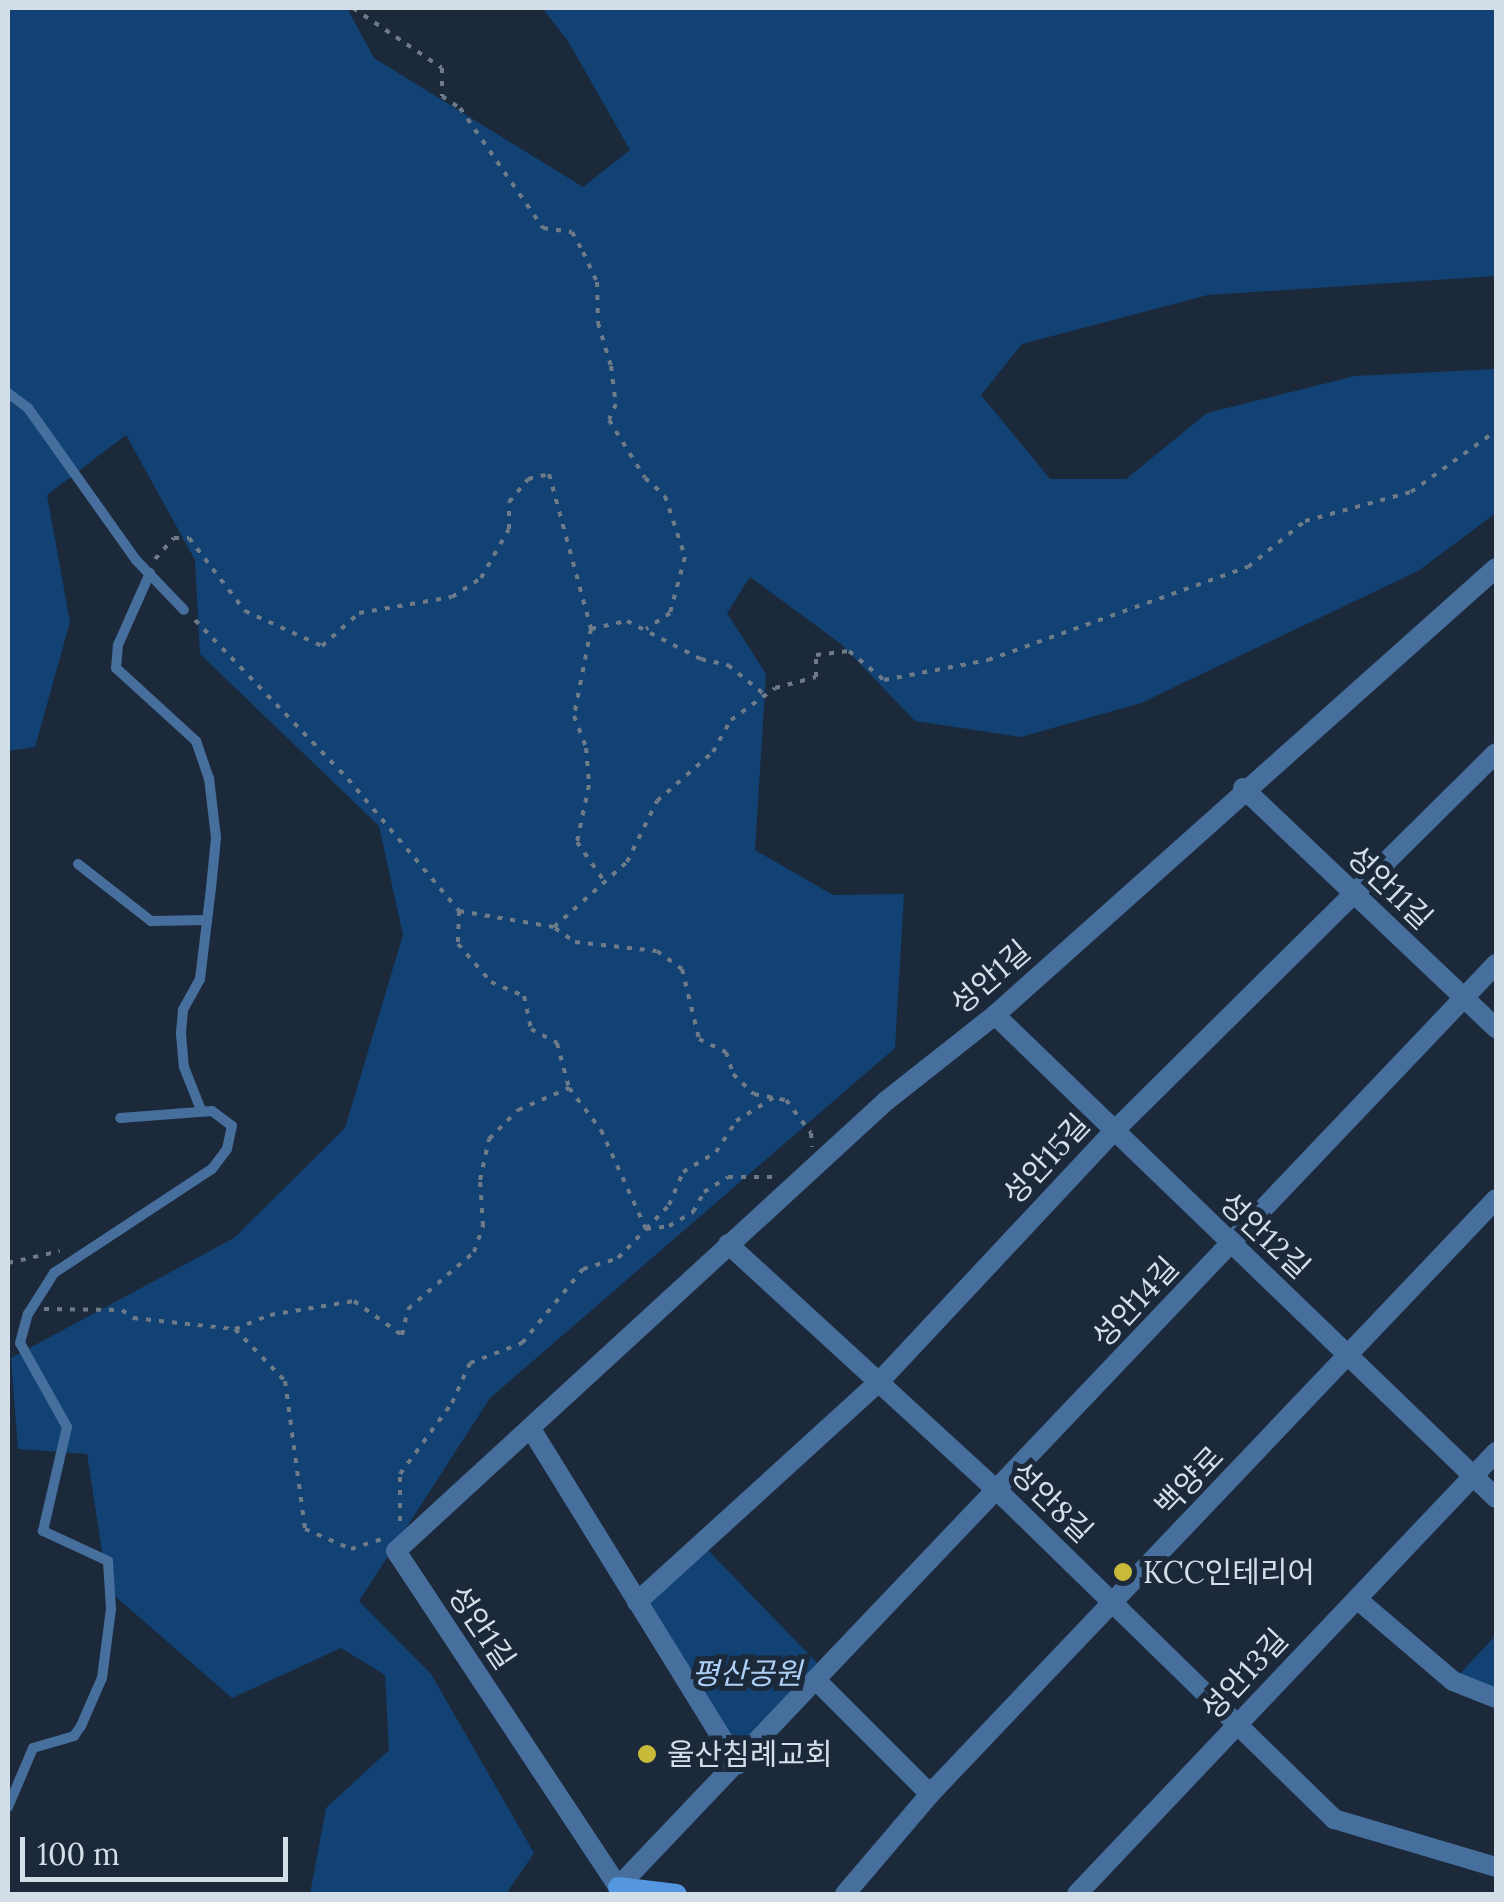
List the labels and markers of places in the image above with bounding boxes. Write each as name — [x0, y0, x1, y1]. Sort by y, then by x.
place label: KCC인테리어 — [1143, 1554, 1315, 1590]
marker: KCC인테리어 — [1112, 1561, 1134, 1583]
place label: 울산침례교회 — [667, 1736, 833, 1772]
marker: 울산침례교회 — [636, 1743, 658, 1765]

